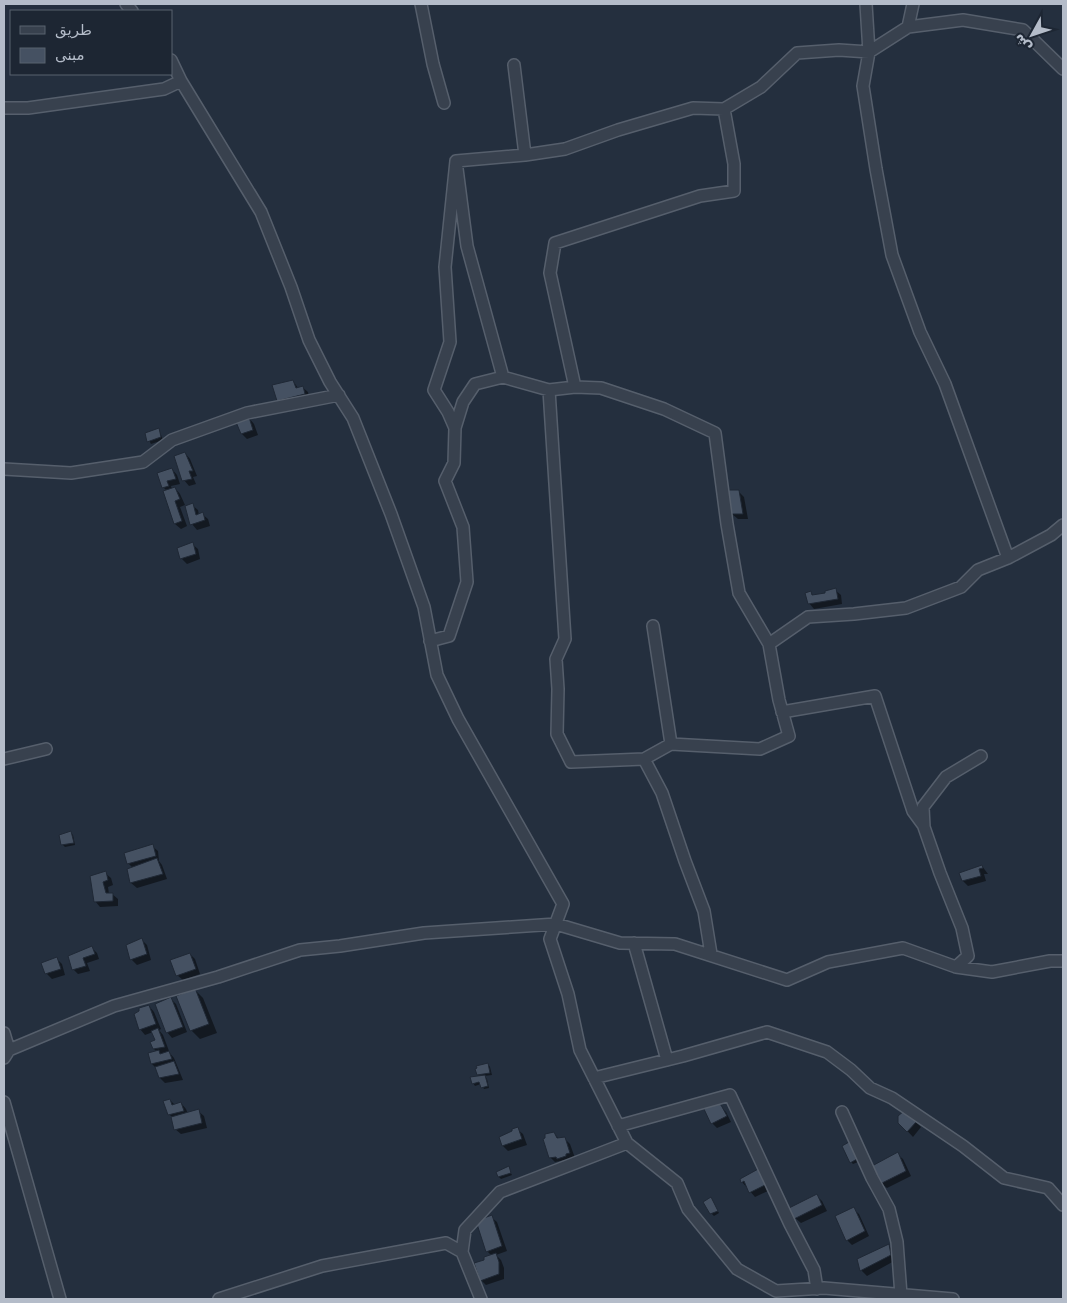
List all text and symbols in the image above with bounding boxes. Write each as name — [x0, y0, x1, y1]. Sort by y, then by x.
legend — [10, 10, 172, 75]
north arrow — [1007, 10, 1057, 60]
text: طريق — [55, 21, 92, 39]
text: ش — [1010, 31, 1034, 56]
text: مبنى — [55, 46, 85, 64]

